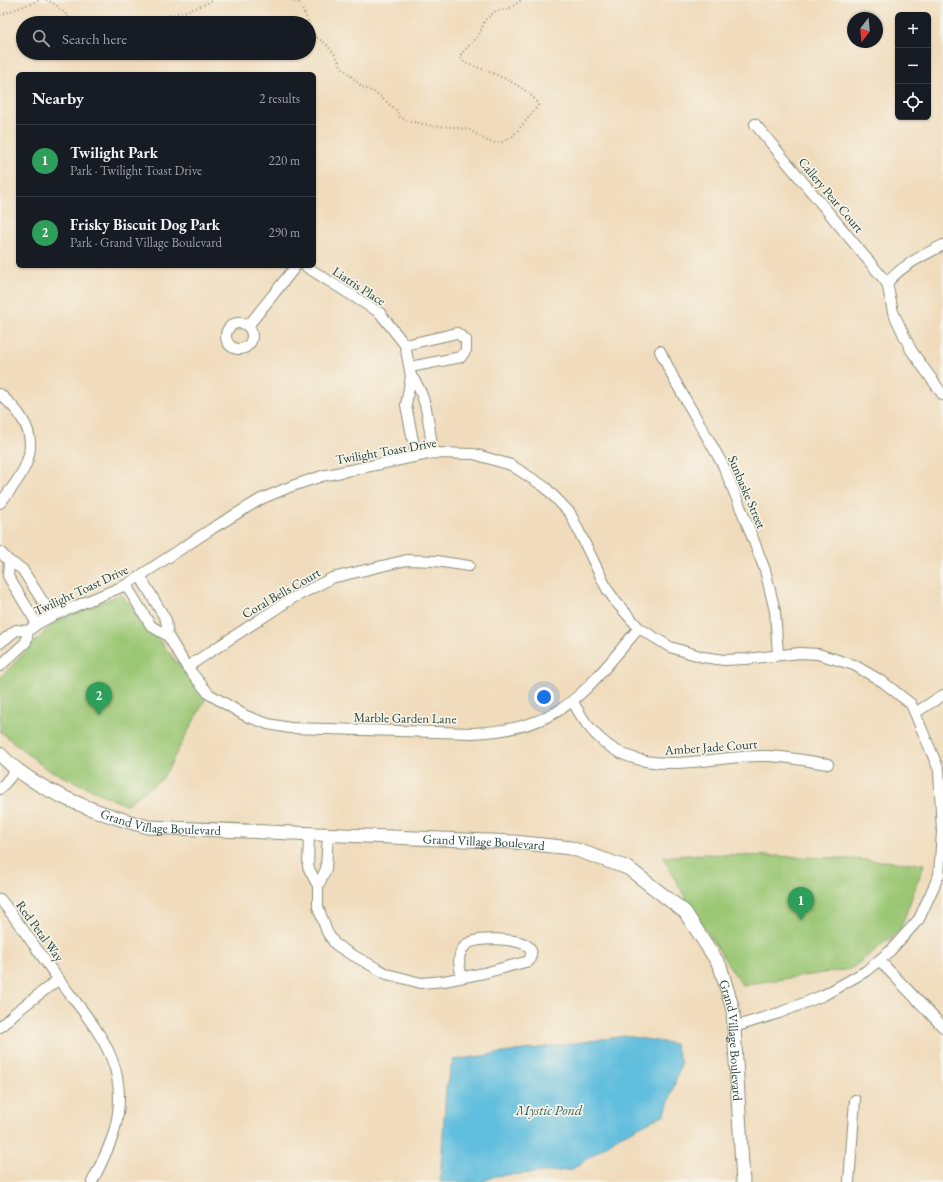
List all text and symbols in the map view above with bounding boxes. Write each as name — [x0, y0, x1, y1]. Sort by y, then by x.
north arrow — [847, 12, 883, 48]
map controls — [895, 12, 931, 120]
button: + — [895, 12, 931, 48]
search box — [16, 16, 316, 60]
icon: search — [30, 27, 52, 49]
text: Search here — [62, 29, 127, 48]
button: − — [895, 48, 931, 84]
button: locate — [895, 84, 931, 120]
text: Nearby — [32, 87, 84, 109]
text: 2 results — [259, 90, 300, 107]
text: Twilight Park — [70, 143, 158, 162]
text: 1 — [42, 152, 48, 169]
text: 220 m — [269, 152, 300, 169]
street label: Callery Pear Court — [795, 154, 867, 236]
text: Park · Twilight Toast Drive — [70, 162, 202, 179]
text: Frisky Biscuit Dog Park — [70, 215, 220, 234]
text: 2 — [42, 224, 48, 241]
text: 290 m — [269, 224, 300, 241]
text: Park · Grand Village Boulevard — [70, 234, 222, 251]
street label: Liatris Place — [329, 263, 389, 309]
street label: Twilight Toast Drive — [334, 434, 438, 468]
street label: Sunbaske Street — [724, 453, 770, 531]
street label: Twilight Toast Drive — [31, 561, 131, 619]
street label: Coral Bells Court — [239, 564, 323, 622]
pin: 2 — [86, 682, 112, 715]
your location — [534, 687, 554, 707]
street label: Marble Garden Lane — [353, 709, 457, 727]
street label: Amber Jade Court — [663, 735, 758, 759]
street label: Grand Village Boulevard — [98, 805, 222, 839]
street label: Grand Village Boulevard — [422, 830, 546, 854]
pin: 1 — [788, 887, 814, 920]
street label: Red Petal Way — [12, 897, 68, 965]
street label: Grand Village Boulevard — [716, 978, 747, 1102]
water label: Mystic Pond — [515, 1101, 583, 1119]

